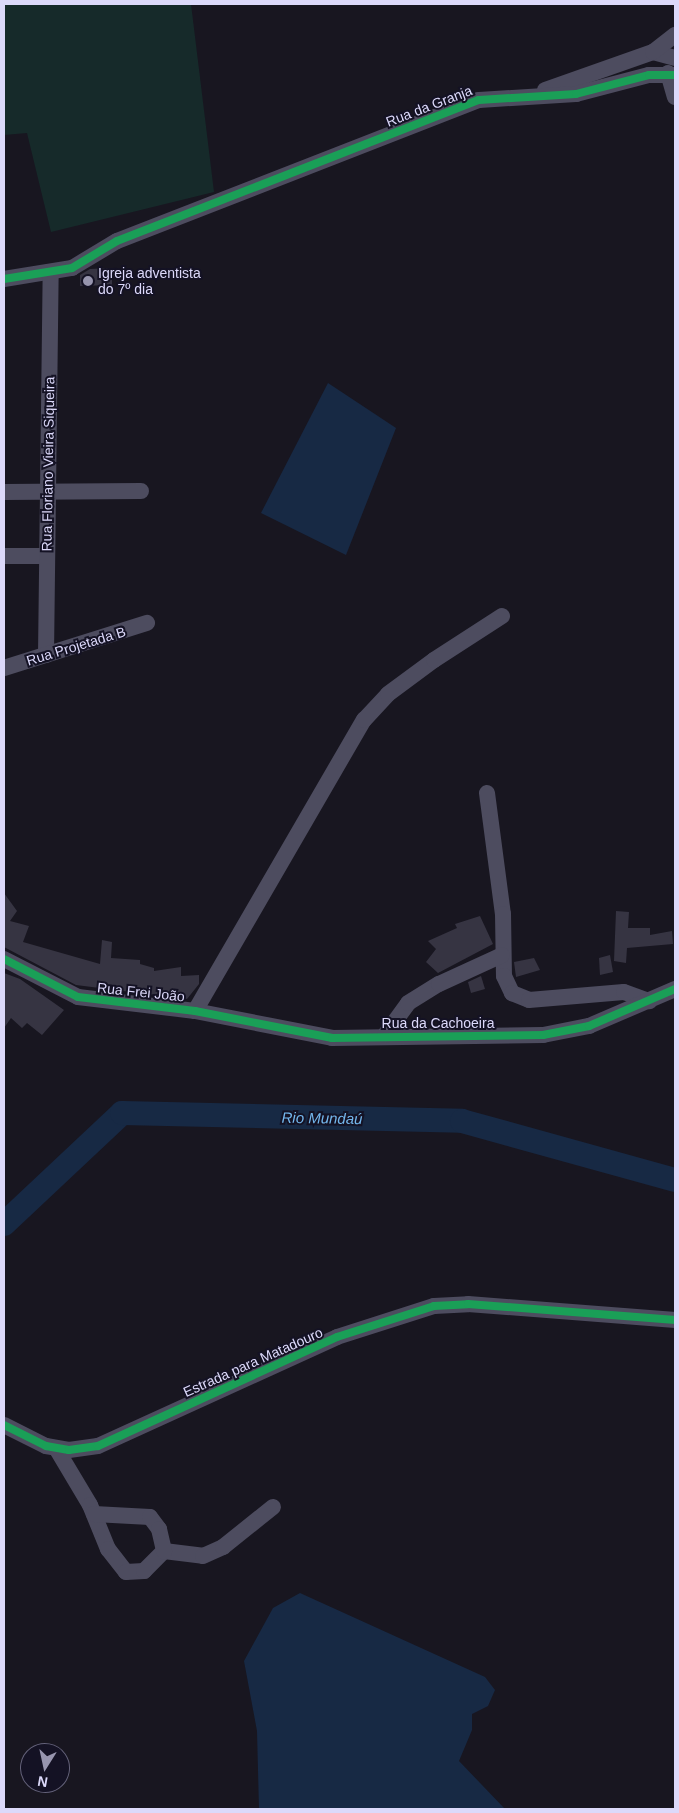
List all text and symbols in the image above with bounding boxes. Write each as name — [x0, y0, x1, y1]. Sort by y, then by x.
street label: Rua da Granja — [383, 82, 475, 130]
place label: Igreja adventista do 7º dia — [98, 265, 201, 298]
marker: Igreja adventista do 7º dia — [82, 275, 94, 287]
street label: Rua Floriano Vieira Siqueira — [38, 376, 58, 552]
street label: Rua Projetada B — [24, 623, 128, 669]
street label: Rua Frei João — [96, 979, 186, 1005]
street label: Rua da Cachoeira — [382, 1015, 494, 1031]
water label: Rio Mundaú — [281, 1108, 363, 1128]
street label: Estrada para Matadouro — [181, 1324, 325, 1400]
north arrow — [20, 1743, 70, 1793]
text: N — [36, 1773, 49, 1791]

